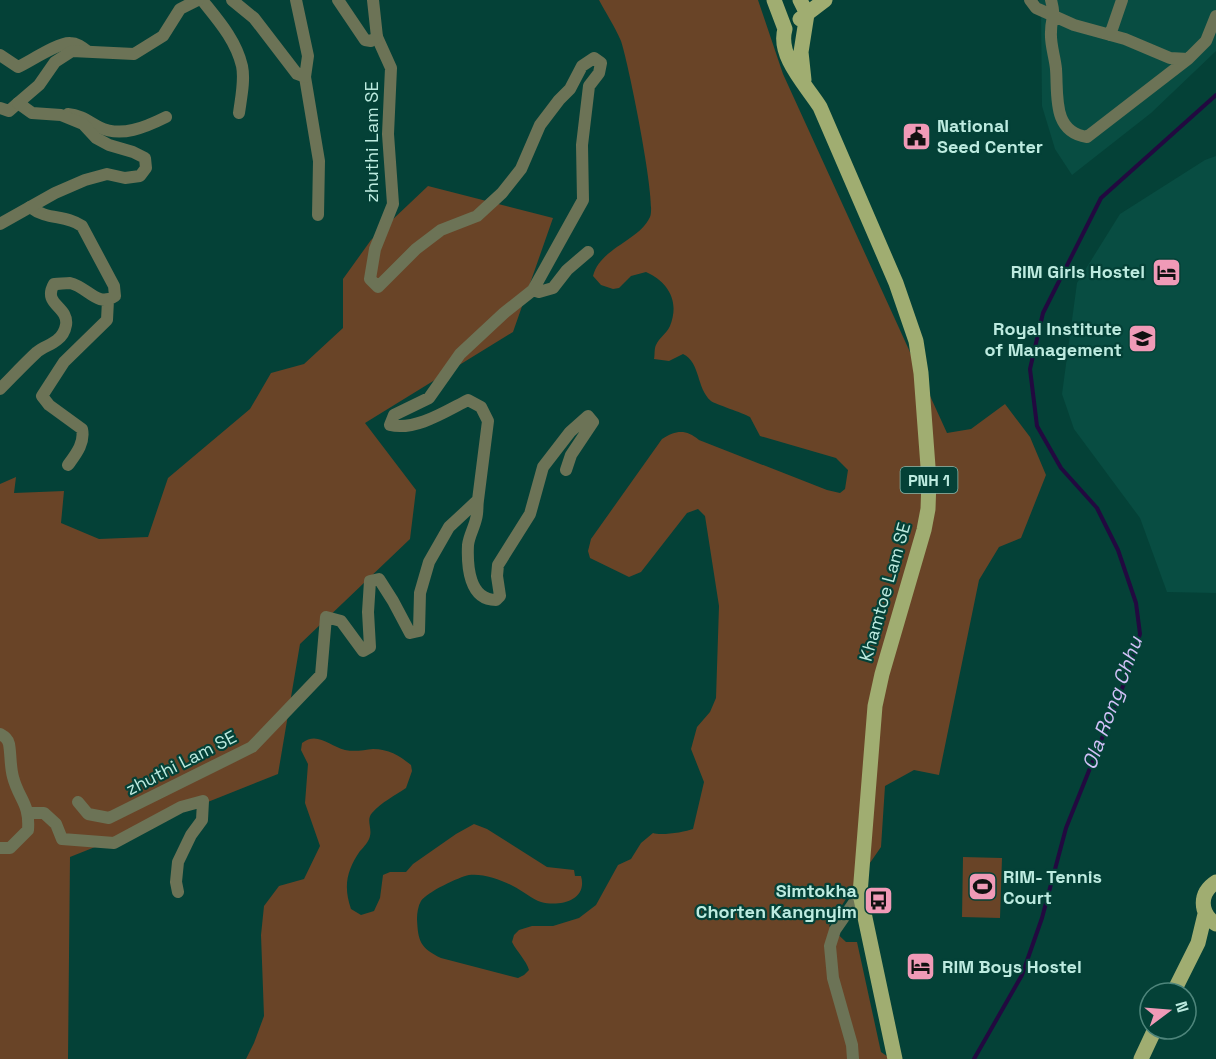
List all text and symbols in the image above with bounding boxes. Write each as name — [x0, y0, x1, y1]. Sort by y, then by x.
street label: zhuthi Lam SE — [360, 81, 383, 203]
place label: National Seed Center — [937, 114, 1043, 158]
public building icon: National Seed Center — [900, 120, 932, 152]
hotel icon: RIM Girls Hostel — [1150, 256, 1182, 288]
place label: RIM Girls Hostel — [1011, 260, 1145, 283]
place label: Royal Institute of Management — [985, 317, 1122, 361]
school or university icon: Royal Institute of Management — [1127, 323, 1159, 355]
road number: PNH 1 — [900, 467, 958, 493]
street label: Khamtoe Lam SE — [854, 520, 915, 664]
water label: Ola Rong Chhu — [1076, 631, 1149, 773]
street label: zhuthi Lam SE — [122, 725, 240, 800]
place label: RIM- Tennis Court — [1003, 865, 1102, 909]
sports icon: RIM- Tennis Court — [966, 871, 998, 903]
place label: Simtokha Chorten Kangnyim — [696, 879, 858, 923]
bus stop icon: Simtokha Chorten Kangnyim — [862, 885, 894, 917]
hotel icon: RIM Boys Hostel — [905, 951, 937, 983]
place label: RIM Boys Hostel — [942, 955, 1082, 978]
north arrow — [1138, 981, 1198, 1041]
text: N — [1170, 999, 1194, 1015]

